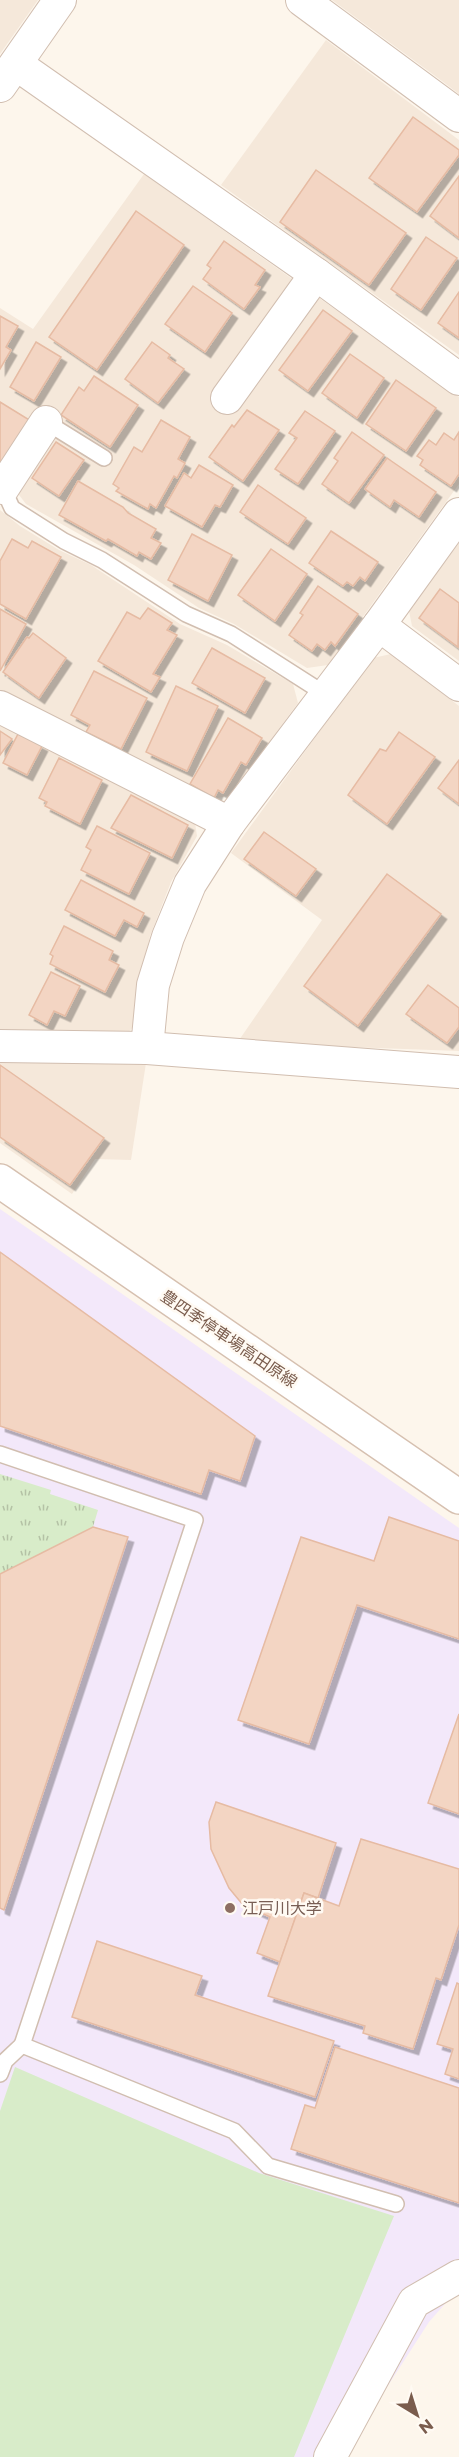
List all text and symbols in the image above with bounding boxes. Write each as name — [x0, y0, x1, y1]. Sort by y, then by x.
street label: 豊四季停車場高田原線 — [157, 1286, 301, 1392]
place label: 江戸川大学 — [242, 1899, 322, 1918]
marker: 江戸川大学 — [223, 1901, 237, 1915]
north arrow — [387, 2385, 447, 2445]
text: N — [415, 2415, 437, 2438]

